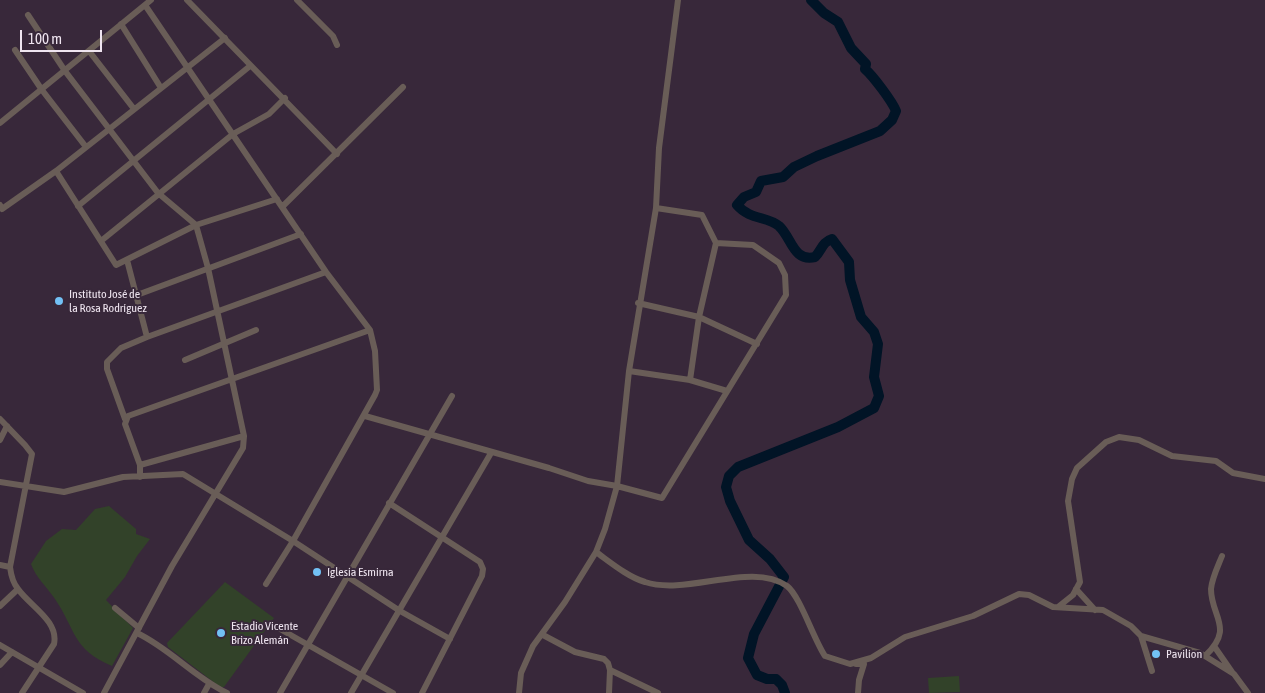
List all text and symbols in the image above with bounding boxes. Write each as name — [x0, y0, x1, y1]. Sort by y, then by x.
scale bar — [22, 20, 105, 52]
text: 100 m — [28, 30, 62, 47]
place label: Instituto José de la Rosa Rodríguez — [69, 287, 147, 315]
marker: Instituto José de la Rosa Rodríguez — [53, 295, 65, 307]
place label: Iglesia Esmirna — [327, 565, 394, 579]
marker: Iglesia Esmirna — [311, 566, 323, 578]
place label: Estadio Vicente Brizo Alemán — [231, 619, 298, 647]
marker: Estadio Vicente Brizo Alemán — [215, 627, 227, 639]
place label: Pavilion — [1166, 647, 1202, 661]
marker: Pavilion — [1150, 648, 1162, 660]

